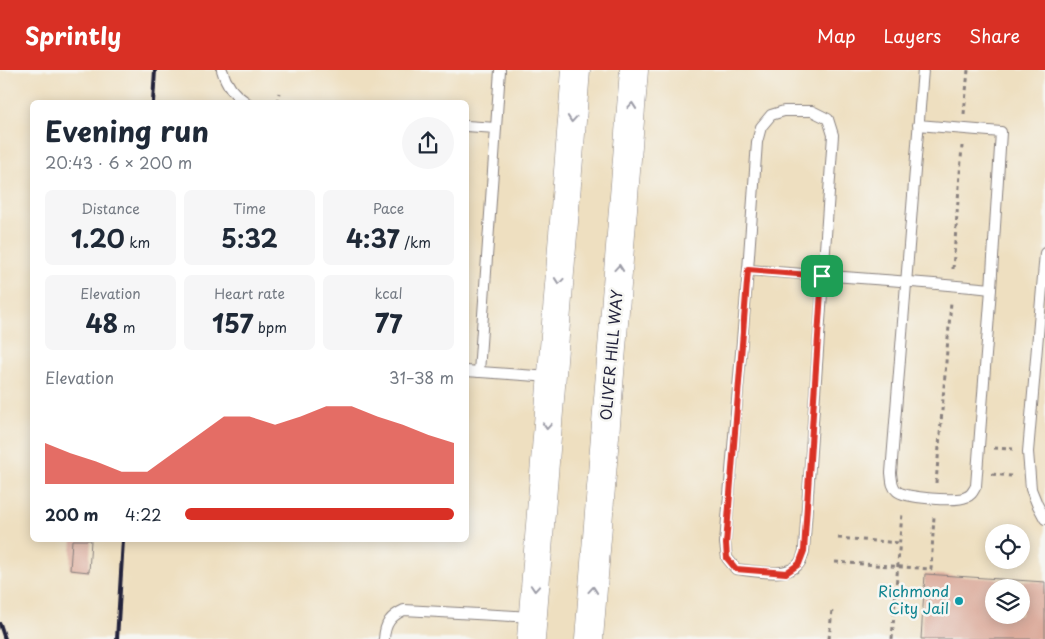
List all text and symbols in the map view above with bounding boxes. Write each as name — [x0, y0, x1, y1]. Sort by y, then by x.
text: Sprintly — [25, 17, 121, 53]
text: Map — [817, 22, 856, 49]
text: Layers — [884, 22, 941, 49]
text: Share — [969, 22, 1020, 49]
one-way arrow — [626, 102, 637, 110]
text: Evening run — [45, 109, 209, 152]
one-way arrow — [566, 115, 577, 123]
button: share — [402, 117, 454, 169]
text: 20:43 · 6 × 200 m — [45, 150, 192, 174]
text: Distance — [81, 198, 140, 219]
text: Time — [233, 198, 266, 219]
text: Pace — [373, 198, 404, 219]
text: 1.20 — [71, 219, 125, 257]
text: 5:32 — [221, 219, 278, 257]
text: 4:37 — [346, 219, 400, 257]
text: km — [125, 232, 150, 253]
text: /km — [400, 232, 431, 253]
pin — [801, 255, 843, 297]
icon: arrive — [808, 262, 836, 290]
one-way arrow — [613, 264, 624, 272]
one-way arrow — [554, 277, 565, 285]
text: Elevation — [80, 283, 141, 304]
text: Heart rate — [214, 283, 285, 304]
text: kcal — [375, 283, 402, 304]
street label: OLIVER HILL WAY — [593, 288, 628, 421]
text: 48 — [85, 304, 118, 342]
text: 157 — [212, 304, 253, 342]
text: 77 — [375, 304, 402, 342]
text: m — [118, 317, 136, 338]
text: bpm — [253, 317, 287, 338]
text: Elevation — [45, 365, 114, 389]
text: 31–38 m — [389, 365, 454, 389]
one-way arrow — [542, 422, 553, 430]
text: 200 m — [45, 502, 99, 526]
text: 4:22 — [125, 502, 162, 526]
map controls — [985, 524, 1030, 624]
button: locate — [985, 524, 1030, 569]
place label: Richmond City Jail — [878, 579, 949, 619]
button: layers — [985, 579, 1030, 624]
one-way arrow — [530, 584, 541, 592]
one-way arrow — [587, 586, 598, 594]
marker: Richmond City Jail — [953, 595, 965, 607]

